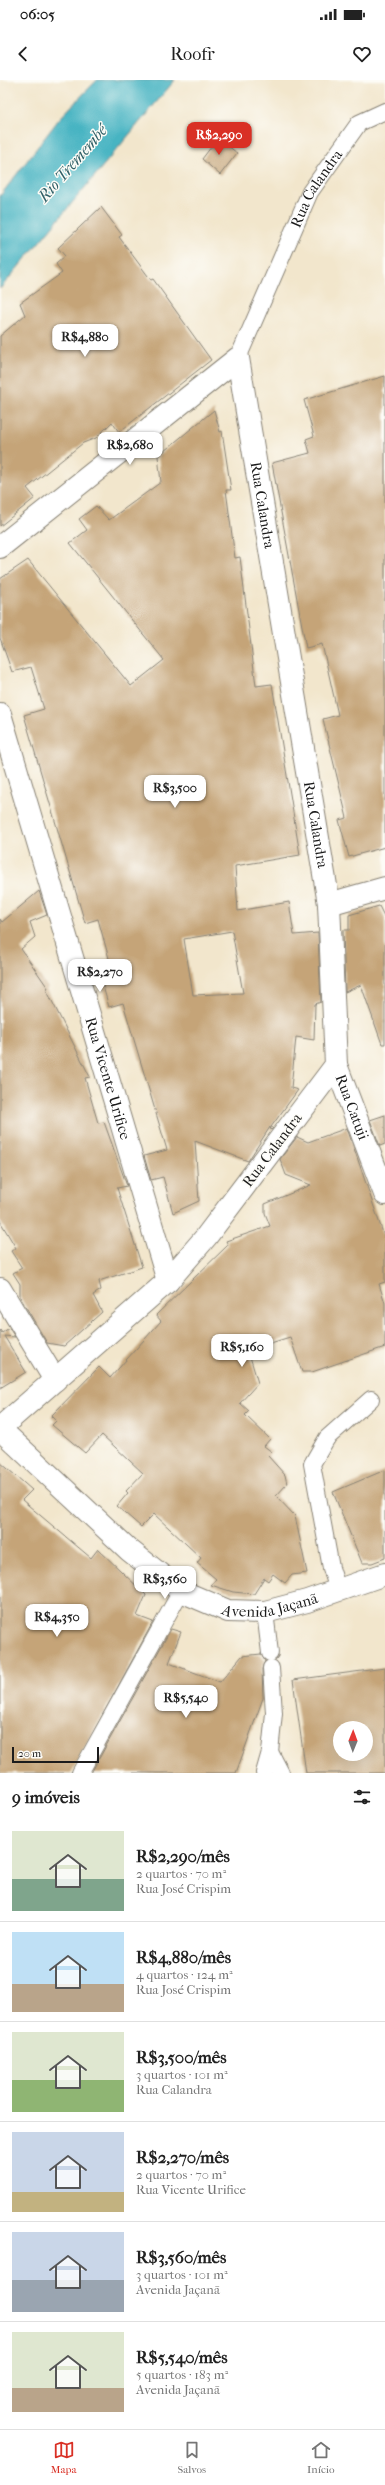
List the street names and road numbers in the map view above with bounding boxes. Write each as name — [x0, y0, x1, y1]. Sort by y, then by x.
street label: Rua Calandra — [287, 145, 347, 230]
street label: Rua Calandra — [246, 460, 279, 551]
street label: Rua Calandra — [300, 780, 332, 870]
street label: Rua Vicente Urifice — [81, 1015, 135, 1142]
street label: Rua Catuji — [331, 1072, 373, 1143]
street label: Rua Calandra — [238, 1109, 306, 1190]
street label: Avenida Jaçanã — [218, 1589, 321, 1621]

